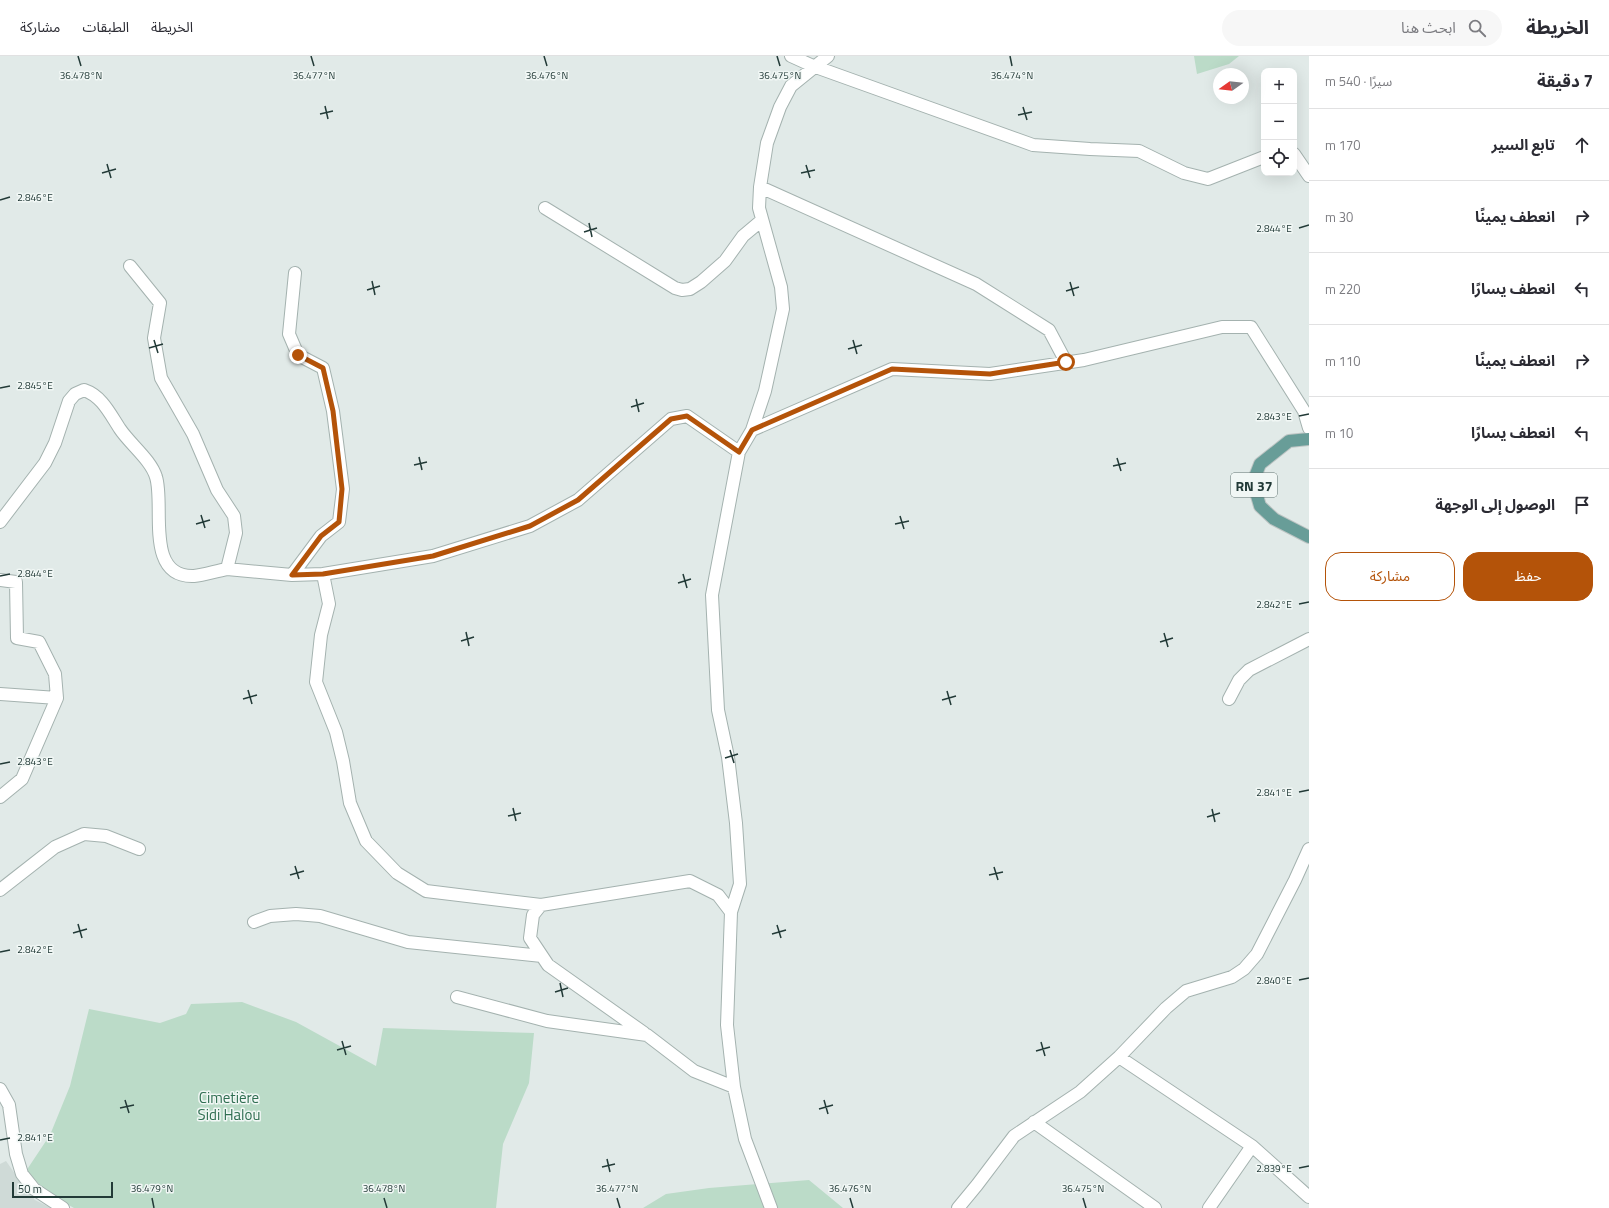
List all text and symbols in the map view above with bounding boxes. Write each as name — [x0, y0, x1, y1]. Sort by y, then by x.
search box — [1222, 10, 1502, 46]
text: الخريطة — [1526, 12, 1589, 41]
text: مشاركة — [20, 16, 60, 37]
text: الطبقات — [82, 16, 129, 37]
text: الخريطة — [151, 16, 193, 37]
text: ابحث هنا — [1401, 16, 1456, 39]
icon: search — [1466, 17, 1488, 39]
text: 36.478°N — [60, 68, 102, 83]
text: 36.477°N — [293, 68, 335, 83]
text: 36.476°N — [526, 68, 568, 83]
text: 36.475°N — [759, 68, 801, 83]
text: 36.474°N — [991, 68, 1033, 83]
north arrow — [1213, 68, 1249, 104]
map controls — [1261, 68, 1297, 176]
button: + — [1261, 68, 1297, 104]
text: 7 دقيقة — [1537, 68, 1593, 94]
text: سيرًا · 540 m — [1325, 71, 1392, 91]
button: − — [1261, 104, 1297, 140]
text: تابع السير — [1492, 133, 1555, 156]
icon: ahead — [1571, 134, 1593, 156]
text: 170 m — [1325, 135, 1361, 155]
button: locate — [1261, 140, 1297, 176]
text: 2.846°E — [17, 190, 53, 205]
text: انعطف يمينًا — [1475, 205, 1555, 228]
icon: right — [1571, 206, 1593, 228]
text: 30 m — [1325, 207, 1353, 227]
text: 2.844°E — [1256, 221, 1292, 236]
text: انعطف يسارًا — [1471, 277, 1555, 300]
icon: left — [1571, 278, 1593, 300]
text: 220 m — [1325, 279, 1361, 299]
route end — [289, 346, 307, 364]
text: انعطف يمينًا — [1475, 349, 1555, 372]
icon: right — [1571, 350, 1593, 372]
text: 110 m — [1325, 351, 1361, 371]
route start — [1057, 353, 1075, 371]
text: 2.845°E — [17, 378, 53, 393]
text: 2.843°E — [1256, 409, 1292, 424]
text: انعطف يسارًا — [1471, 421, 1555, 444]
icon: left — [1571, 422, 1593, 444]
text: 10 m — [1325, 423, 1353, 443]
road number: RN 37 — [1231, 473, 1277, 497]
text: الوصول إلى الوجهة — [1435, 493, 1555, 516]
icon: arrive — [1571, 494, 1593, 516]
button: مشاركة — [1325, 552, 1455, 601]
button: حفظ — [1463, 552, 1593, 601]
text: 2.844°E — [17, 566, 53, 581]
text: 2.842°E — [1256, 597, 1292, 612]
text: 2.843°E — [17, 754, 53, 769]
text: 2.841°E — [1256, 785, 1292, 800]
text: 2.842°E — [17, 942, 53, 957]
text: 2.840°E — [1256, 973, 1292, 988]
park label: Cimetière Sidi Halou — [198, 1086, 260, 1126]
text: 2.841°E — [17, 1130, 53, 1145]
text: 2.839°E — [1256, 1161, 1292, 1176]
scale bar — [12, 1180, 113, 1199]
text: 50 m — [18, 1181, 42, 1197]
text: 36.479°N — [131, 1181, 173, 1196]
text: 36.478°N — [363, 1181, 405, 1196]
text: 36.477°N — [596, 1181, 638, 1196]
text: 36.476°N — [829, 1181, 871, 1196]
text: 36.475°N — [1062, 1181, 1104, 1196]

